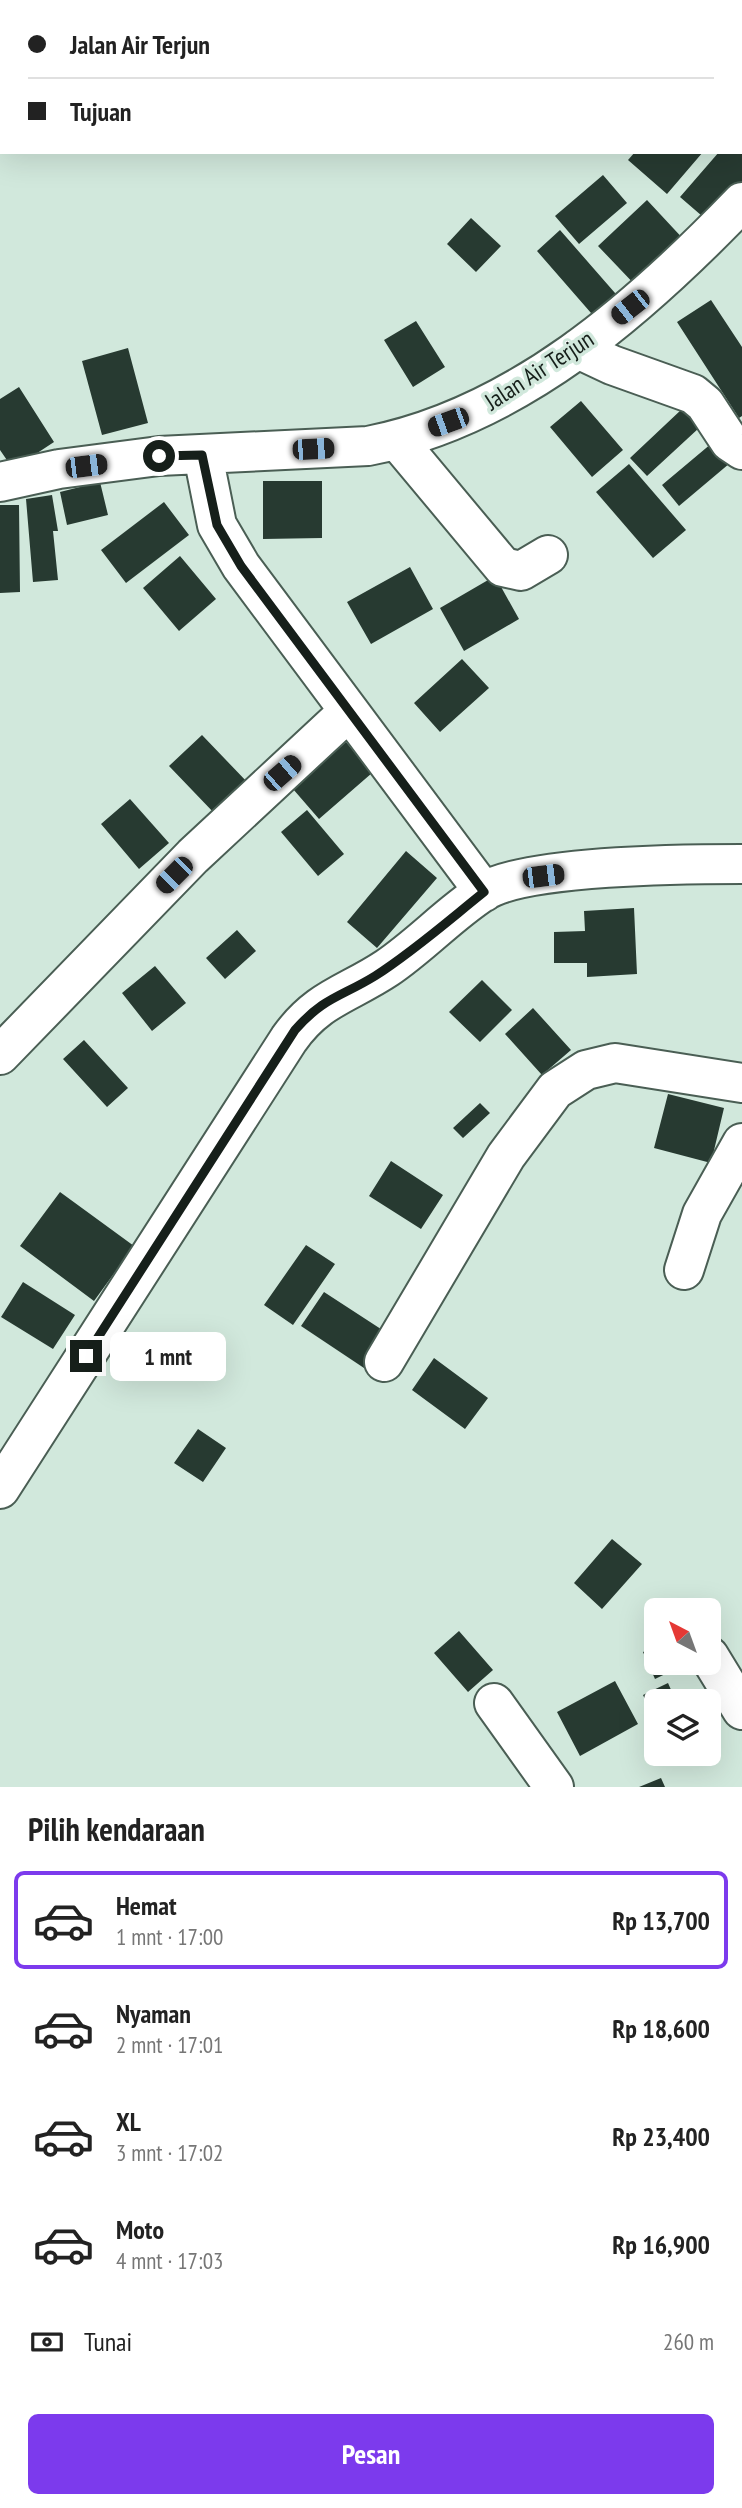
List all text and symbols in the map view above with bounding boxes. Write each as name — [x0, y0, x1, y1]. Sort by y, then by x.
text: Jalan Air Terjun — [70, 28, 210, 61]
text: Tujuan — [70, 95, 132, 128]
car — [607, 286, 654, 328]
street label: Jalan Air Terjun — [478, 323, 599, 417]
car — [425, 405, 472, 439]
car — [292, 437, 335, 461]
route start — [143, 440, 175, 472]
car — [64, 453, 109, 479]
car — [260, 751, 305, 795]
car — [152, 853, 197, 897]
car — [521, 863, 566, 889]
callout: 1 mnt — [110, 1332, 226, 1380]
route end — [70, 1340, 102, 1372]
text: 1 mnt — [144, 1342, 192, 1371]
north arrow — [644, 1598, 721, 1675]
map controls — [644, 1598, 721, 1766]
button: layers — [644, 1689, 721, 1766]
text: Pilih kendaraan — [28, 1808, 205, 1850]
icon: car — [32, 1889, 95, 1952]
text: Hemat — [116, 1889, 177, 1922]
text: Rp 13,700 — [612, 1904, 710, 1937]
text: 1 mnt · 17:00 — [116, 1922, 223, 1951]
icon: car — [32, 1997, 95, 2060]
text: Nyaman — [116, 1997, 191, 2030]
text: Rp 18,600 — [612, 2012, 710, 2045]
text: 2 mnt · 17:01 — [116, 2030, 223, 2059]
icon: car — [32, 2105, 95, 2168]
text: XL — [116, 2105, 141, 2138]
text: Rp 23,400 — [612, 2120, 710, 2153]
text: 3 mnt · 17:02 — [116, 2138, 223, 2167]
icon: car — [32, 2213, 95, 2276]
text: Moto — [116, 2213, 164, 2246]
text: Rp 16,900 — [612, 2228, 710, 2261]
text: 4 mnt · 17:03 — [116, 2246, 223, 2275]
icon: cash — [28, 2323, 66, 2361]
text: Tunai — [84, 2325, 132, 2358]
text: 260 m — [663, 2327, 714, 2356]
button: Pesan — [28, 2414, 714, 2494]

